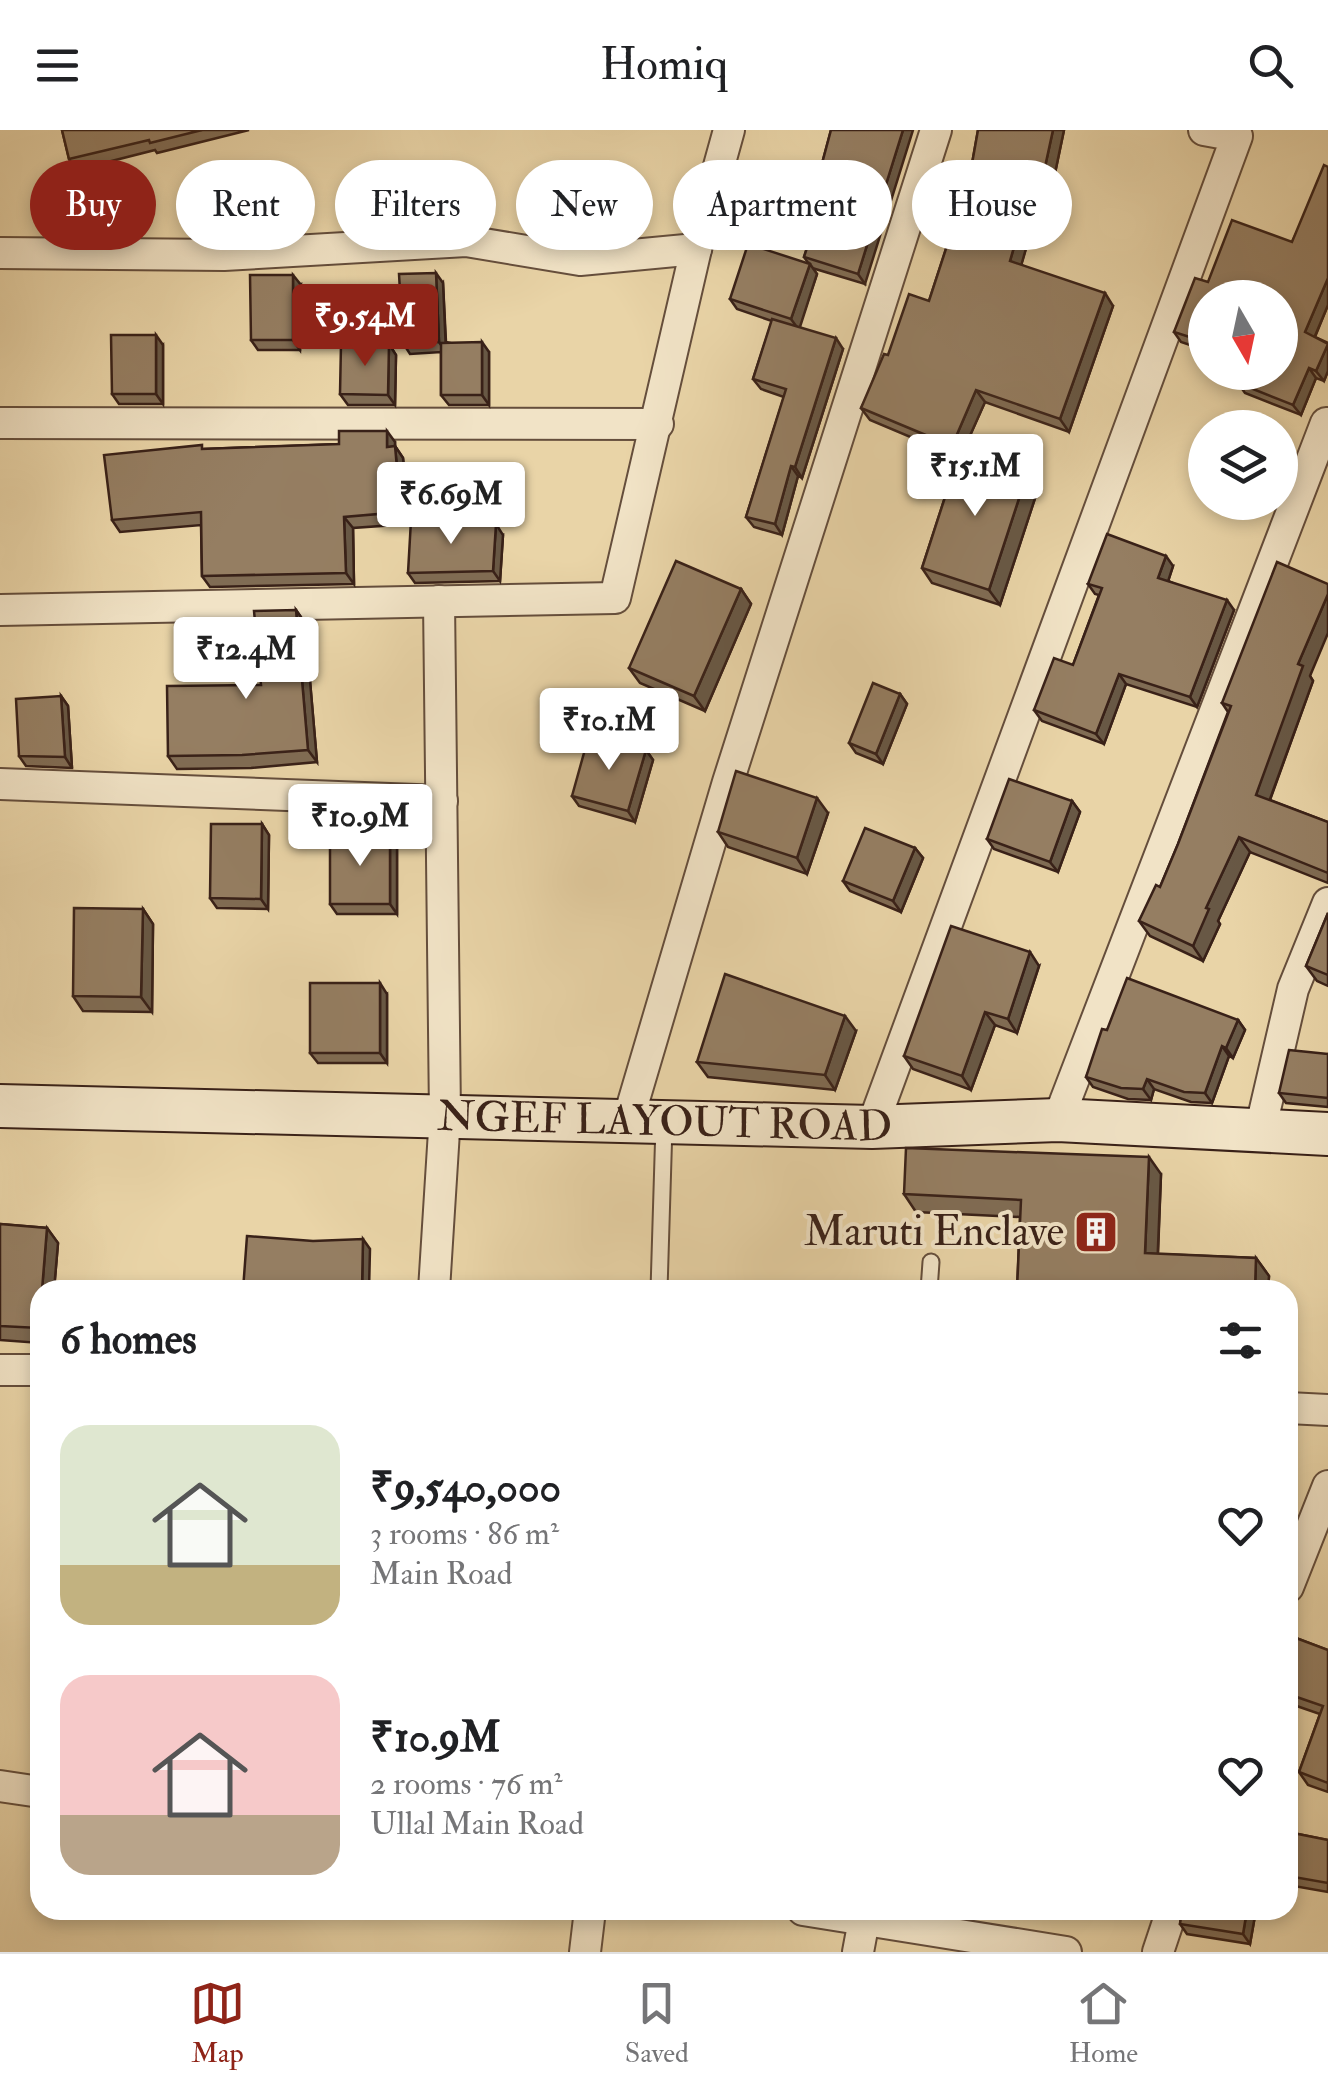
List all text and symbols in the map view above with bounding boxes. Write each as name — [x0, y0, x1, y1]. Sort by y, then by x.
text: Homiq — [600, 37, 728, 93]
icon: menu — [30, 38, 85, 93]
icon: search — [1243, 38, 1298, 93]
chip: Buy — [30, 160, 156, 250]
chip: Rent — [176, 160, 315, 250]
chip: Filters — [335, 160, 496, 250]
chip: New — [516, 160, 653, 250]
chip: Apartment — [673, 160, 892, 250]
chip: House — [912, 160, 1072, 250]
north arrow — [1188, 280, 1298, 390]
map controls — [1188, 280, 1298, 520]
pin: ₹9.54M — [284, 284, 446, 369]
text: ₹9.54M — [314, 296, 416, 336]
button: layers — [1188, 410, 1298, 520]
pin: ₹15.1M — [894, 434, 1056, 519]
text: ₹15.1M — [929, 446, 1021, 486]
pin: ₹6.69M — [370, 462, 532, 547]
text: ₹6.69M — [399, 474, 503, 514]
pin: ₹12.4M — [165, 617, 327, 702]
text: ₹12.4M — [196, 629, 296, 669]
pin: ₹10.1M — [528, 688, 690, 773]
text: ₹10.1M — [562, 700, 656, 740]
pin: ₹10.9M — [279, 784, 441, 869]
text: ₹10.9M — [310, 796, 410, 836]
street label: NGEF LAYOUT ROAD — [437, 1091, 893, 1154]
place label: Maruti Enclave — [804, 1206, 1064, 1258]
building icon: Maruti Enclave — [1073, 1209, 1119, 1255]
icon: filters — [1213, 1313, 1268, 1368]
text: 6 homes — [60, 1314, 197, 1366]
text: ₹9,540,000 — [370, 1462, 561, 1514]
icon: home — [140, 1465, 260, 1585]
icon: heart — [1213, 1498, 1268, 1553]
text: 3 rooms · 86 m² — [370, 1514, 559, 1554]
text: Main Road — [370, 1554, 513, 1594]
text: ₹10.9M — [370, 1712, 501, 1764]
icon: home — [140, 1715, 260, 1835]
icon: heart — [1213, 1748, 1268, 1803]
text: 2 rooms · 76 m² — [370, 1764, 563, 1804]
text: Ullal Main Road — [370, 1804, 584, 1844]
tab: Map — [190, 1976, 245, 2071]
tab: Saved — [625, 1976, 689, 2071]
tab: Home — [1069, 1976, 1138, 2071]

